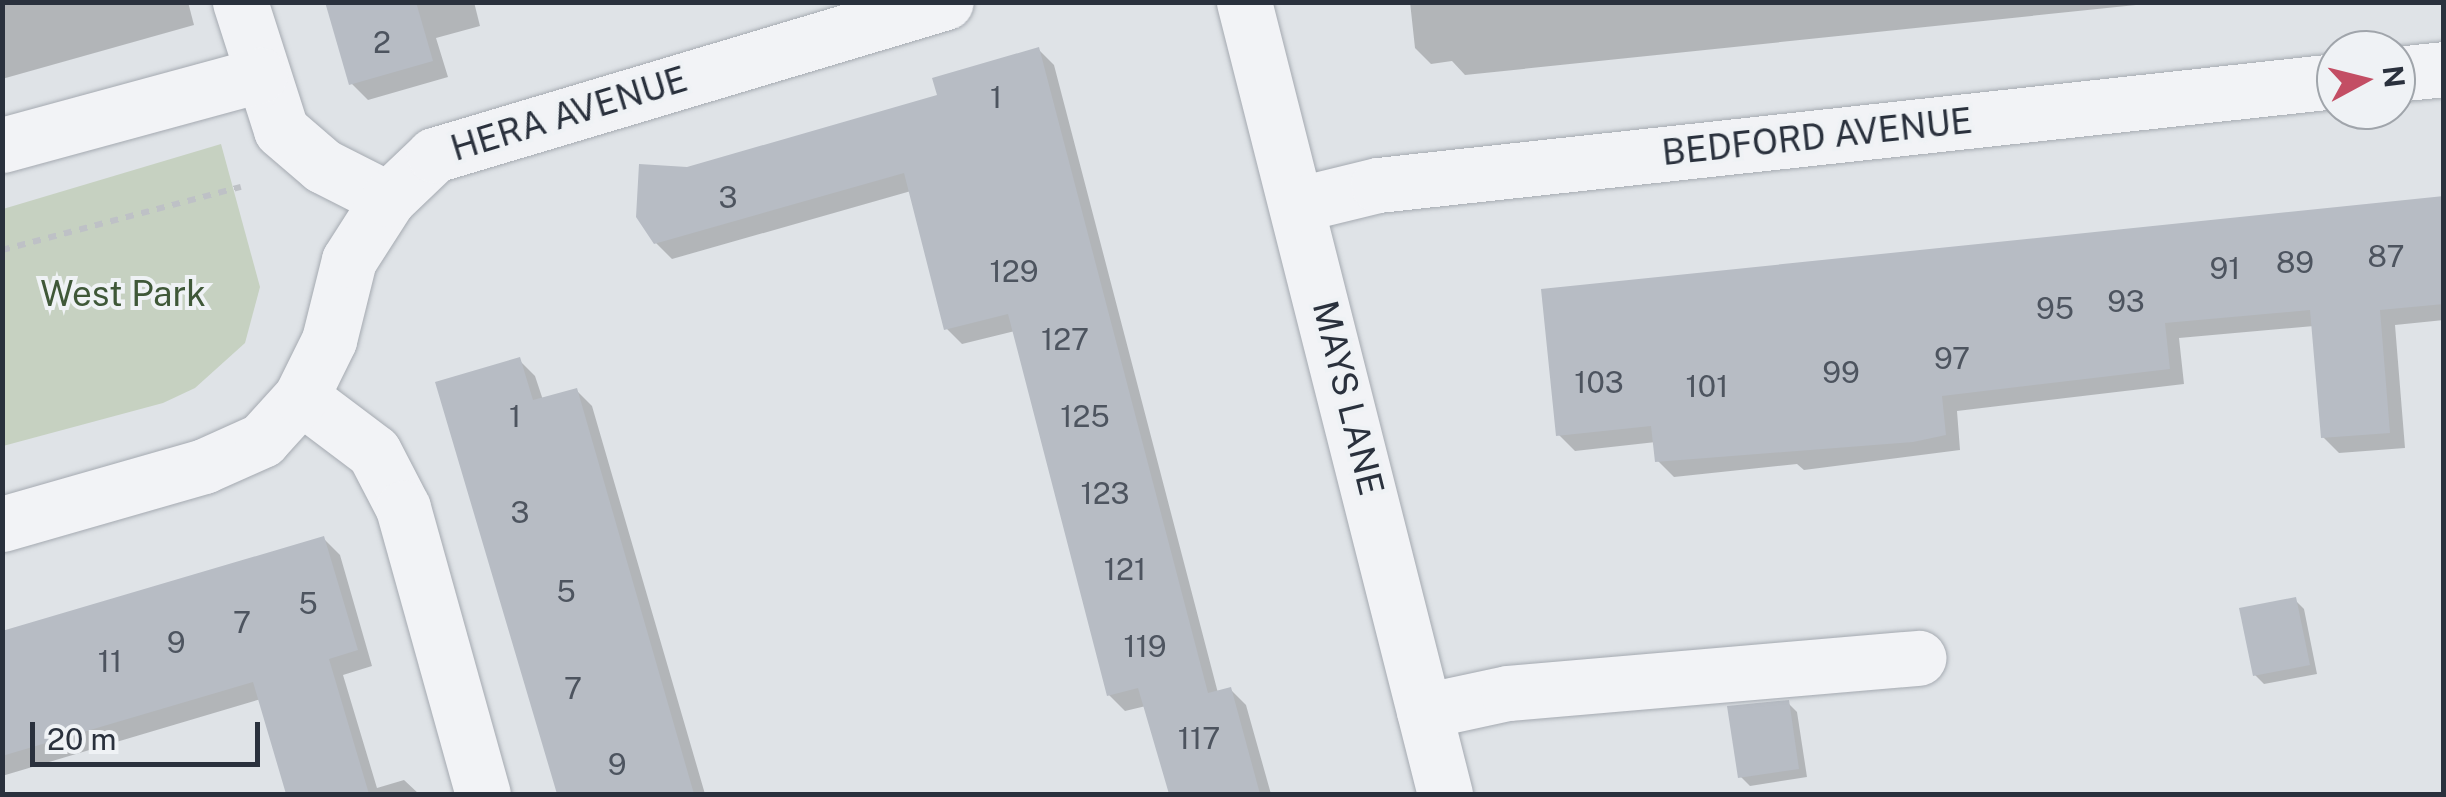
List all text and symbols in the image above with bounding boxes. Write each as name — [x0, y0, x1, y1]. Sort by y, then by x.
house number: 2 — [373, 24, 391, 60]
north arrow — [2316, 30, 2416, 130]
street label: HERA AVENUE — [446, 58, 692, 170]
text: N — [2377, 64, 2412, 89]
house number: 1 — [990, 79, 1002, 115]
street label: BEDFORD AVENUE — [1660, 100, 1974, 174]
house number: 3 — [719, 179, 737, 215]
house number: 87 — [2368, 238, 2404, 274]
house number: 89 — [2276, 244, 2314, 280]
house number: 91 — [2210, 250, 2240, 286]
house number: 129 — [990, 253, 1038, 289]
park label: West Park — [40, 273, 206, 315]
house number: 93 — [2107, 283, 2145, 319]
house number: 95 — [2036, 290, 2074, 326]
street label: MAYS LANE — [1304, 297, 1392, 499]
house number: 127 — [1041, 321, 1089, 357]
house number: 97 — [1934, 340, 1970, 376]
house number: 99 — [1822, 354, 1860, 390]
house number: 103 — [1574, 364, 1624, 400]
house number: 101 — [1686, 368, 1728, 404]
house number: 1 — [509, 398, 521, 434]
house number: 125 — [1060, 398, 1110, 434]
house number: 123 — [1081, 475, 1129, 511]
house number: 3 — [511, 494, 529, 530]
house number: 121 — [1104, 551, 1146, 587]
house number: 5 — [556, 573, 576, 609]
house number: 5 — [298, 585, 318, 621]
house number: 7 — [233, 604, 251, 640]
house number: 9 — [167, 624, 185, 660]
house number: 119 — [1123, 628, 1167, 664]
house number: 11 — [98, 643, 122, 679]
house number: 7 — [564, 670, 582, 706]
scale bar — [35, 702, 265, 764]
house number: 117 — [1178, 720, 1220, 756]
text: 20 m — [47, 721, 116, 757]
house number: 9 — [608, 746, 626, 782]

